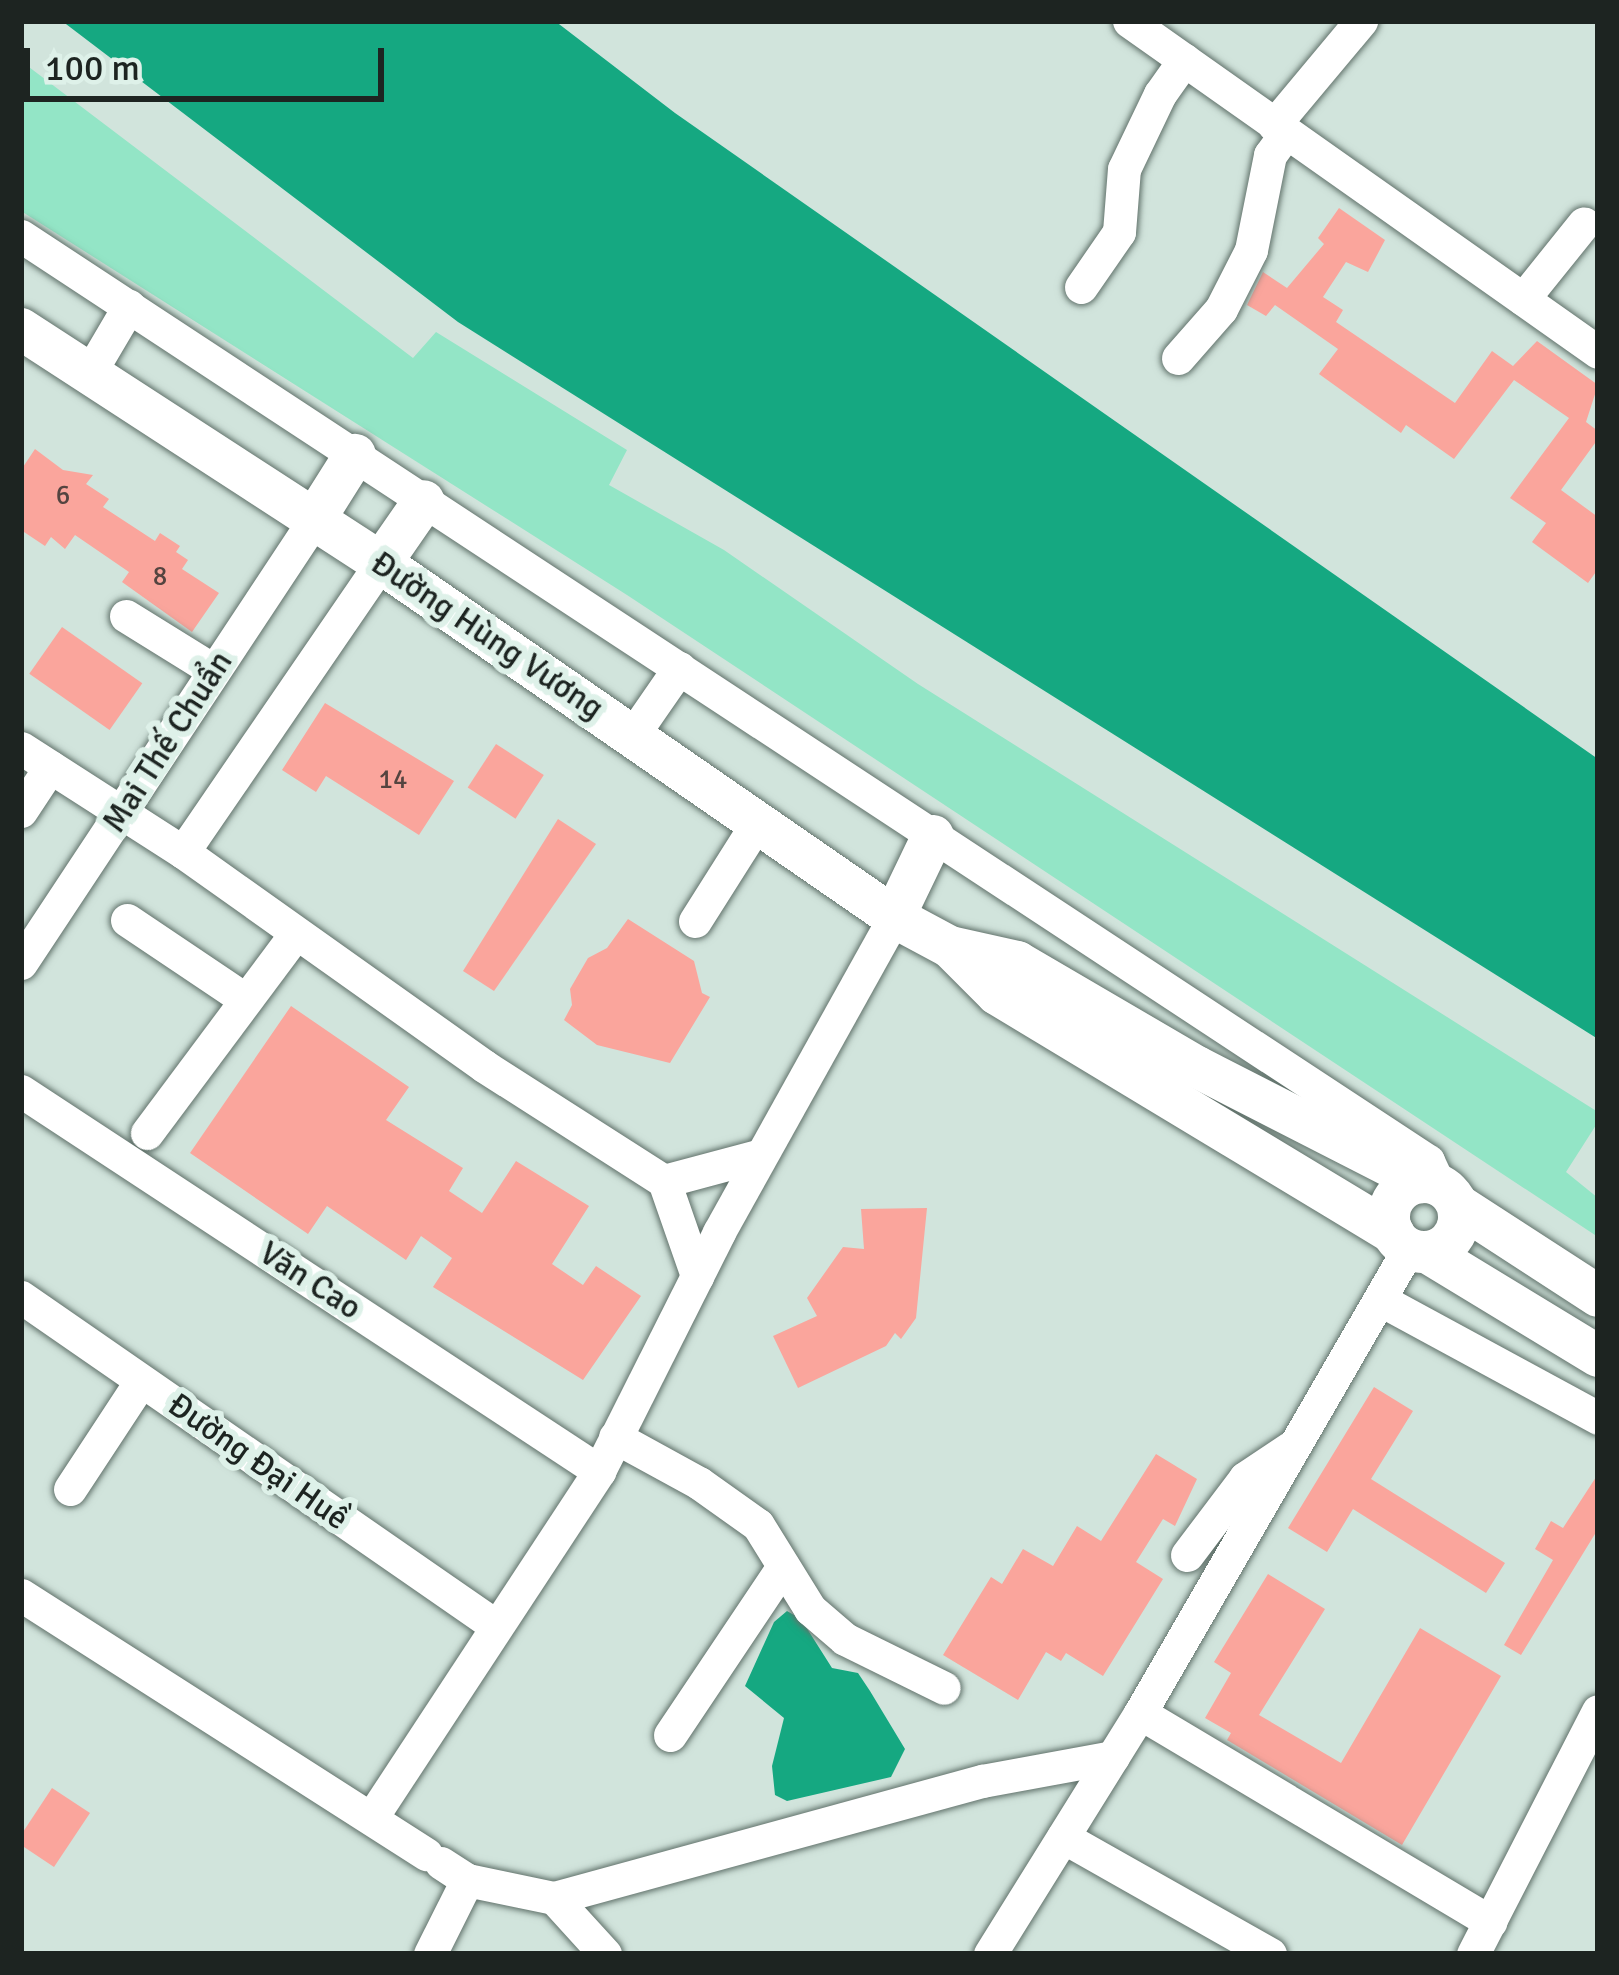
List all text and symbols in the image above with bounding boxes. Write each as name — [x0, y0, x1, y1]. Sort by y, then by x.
scale bar — [30, 24, 390, 98]
text: 100 m — [45, 46, 140, 91]
house number: 6 — [56, 480, 70, 512]
street label: Đường Hùng Vương — [363, 544, 611, 728]
house number: 8 — [153, 561, 167, 593]
street label: Mai Thế Chuẩn — [95, 644, 241, 840]
house number: 14 — [378, 764, 408, 796]
street label: Văn Cao — [252, 1234, 368, 1328]
street label: Đường Đại Huề — [160, 1385, 356, 1539]

